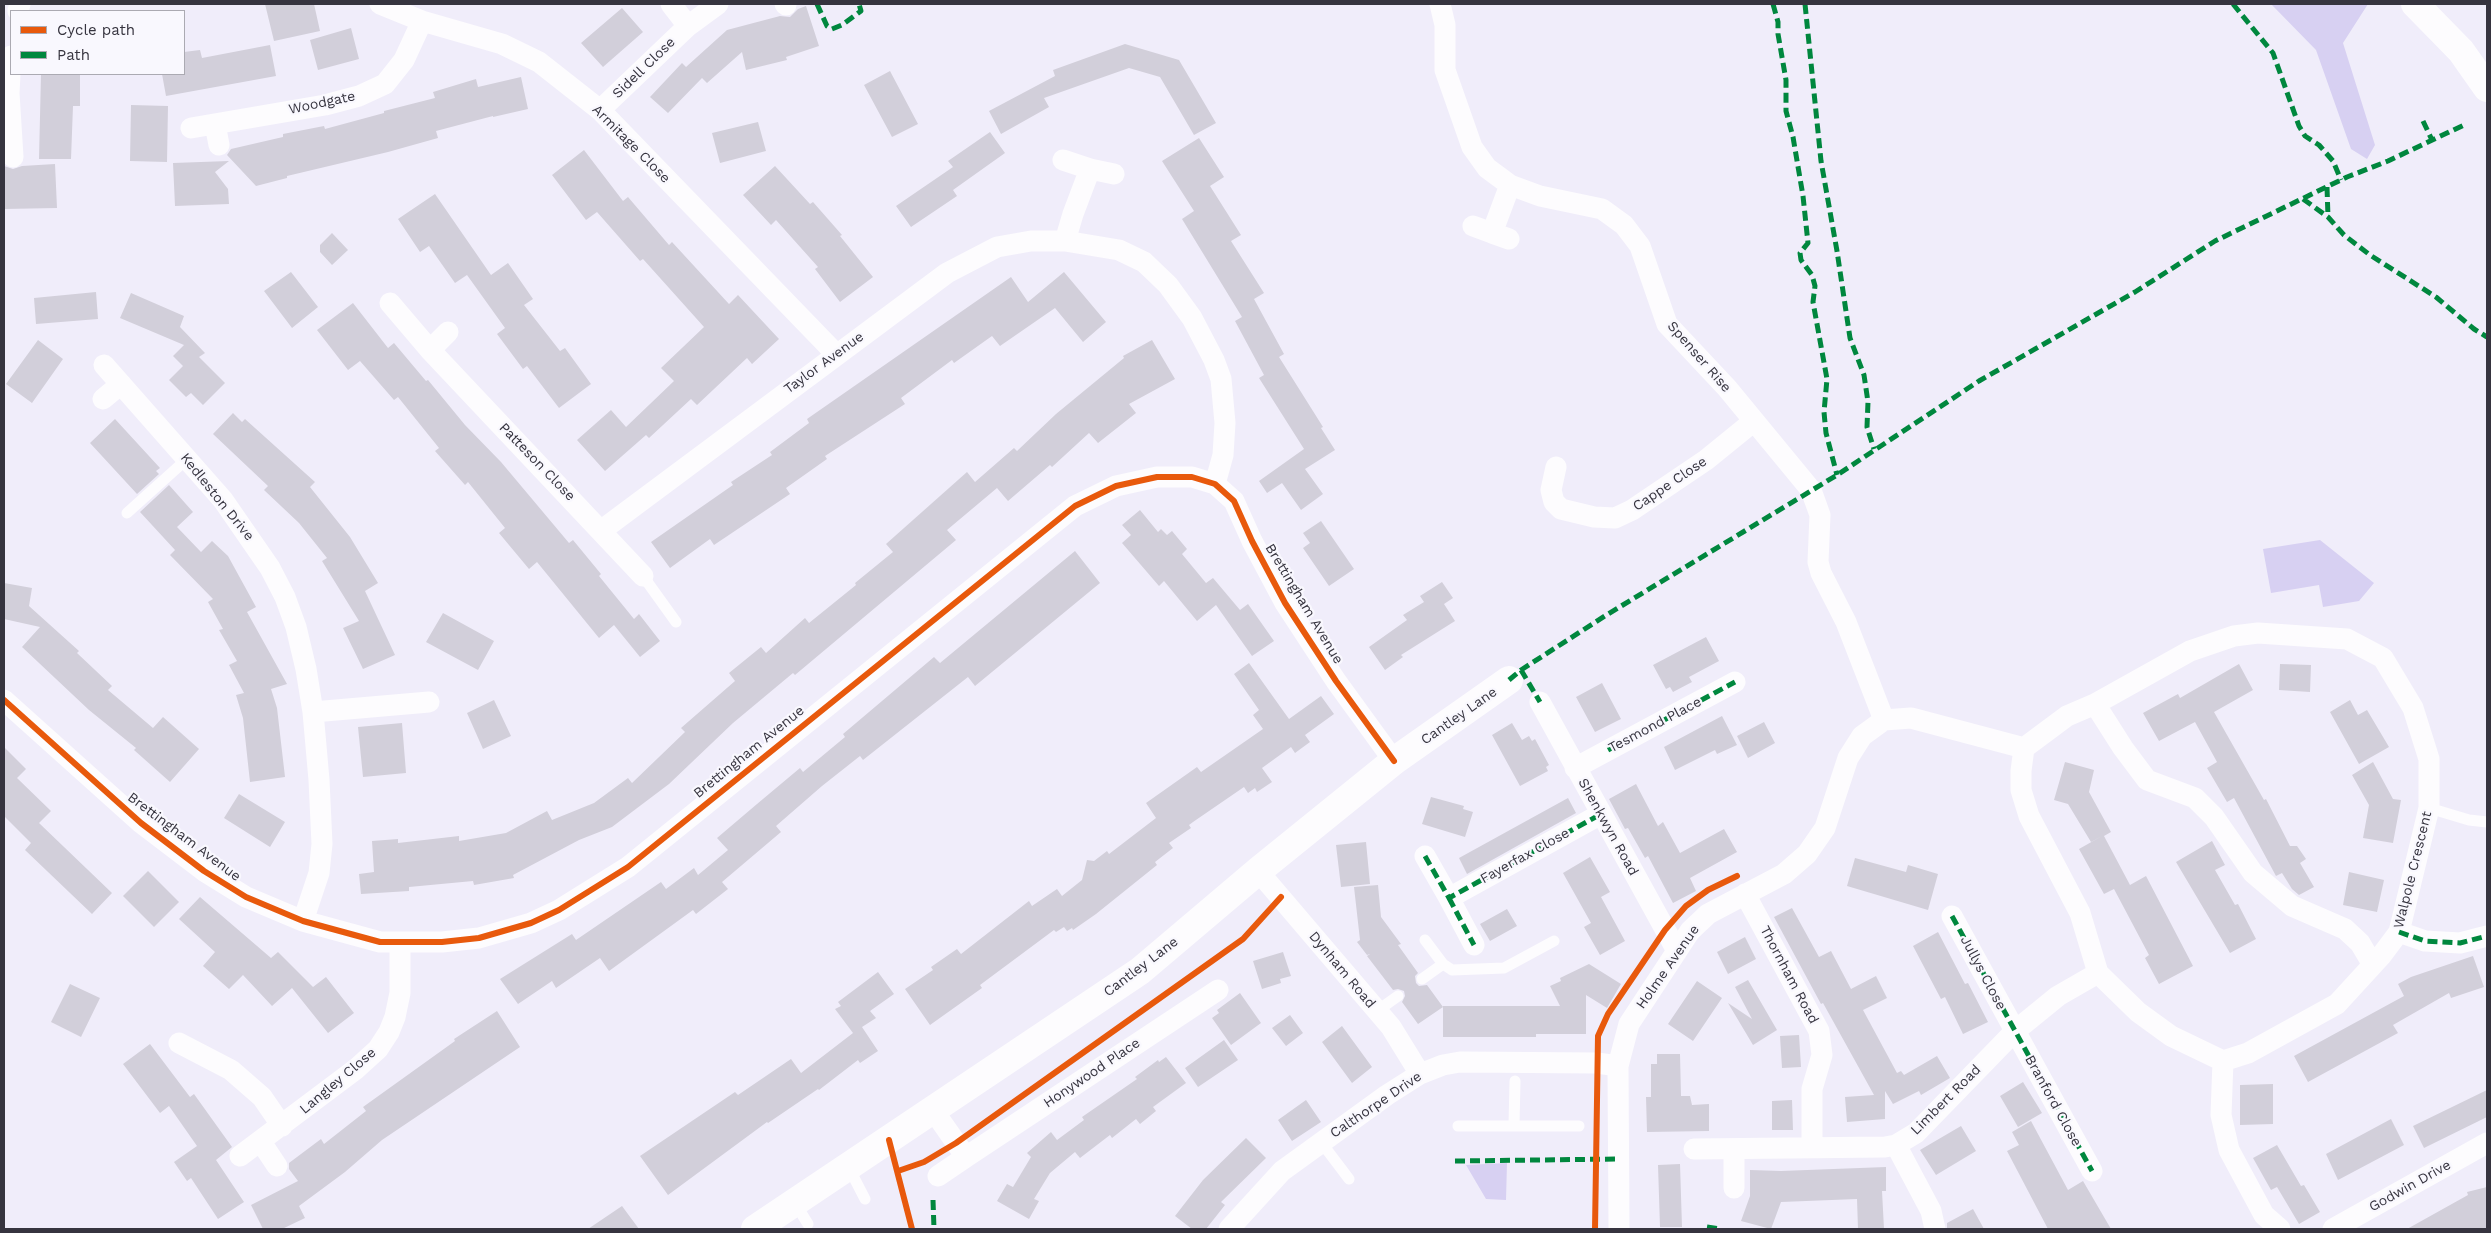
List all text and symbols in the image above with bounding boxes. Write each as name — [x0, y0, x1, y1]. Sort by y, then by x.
legend — [10, 10, 185, 75]
text: Cycle path — [57, 21, 135, 39]
street label: Sidell Close — [609, 34, 679, 102]
text: Path — [57, 46, 90, 64]
street label: Woodgate — [287, 88, 357, 118]
street label: Armitage Close — [588, 101, 674, 187]
street label: Spenser Rise — [1664, 318, 1734, 396]
street label: Taylor Avenue — [781, 328, 867, 398]
street label: Patteson Close — [496, 419, 578, 505]
street label: Kedleston Drive — [177, 450, 257, 544]
street label: Cappe Close — [1630, 453, 1710, 515]
street label: Brettingham Avenue — [1261, 541, 1347, 667]
street label: Cantley Lane — [1418, 684, 1500, 748]
street label: Tesmond Place — [1606, 693, 1704, 757]
street label: Brettingham Avenue — [690, 702, 808, 802]
street label: Shenkwyn Road — [1574, 775, 1642, 879]
street label: Brettingham Avenue — [124, 789, 244, 885]
street label: Walpole Crescent — [2390, 810, 2436, 930]
street label: Fayerfax Close — [1477, 825, 1573, 887]
street label: Holme Avenue — [1633, 922, 1703, 1012]
street label: Thornham Road — [1756, 923, 1822, 1027]
street label: Dynham Road — [1305, 928, 1379, 1012]
street label: Jullys Close — [1956, 933, 2010, 1013]
street label: Cantley Lane — [1100, 934, 1182, 1000]
street label: Honywood Place — [1041, 1035, 1143, 1111]
street label: Langley Close — [297, 1044, 379, 1118]
street label: Branford Close — [2021, 1052, 2085, 1150]
street label: Limbert Road — [1907, 1061, 1985, 1139]
street label: Calthorpe Drive — [1327, 1068, 1425, 1142]
street label: Godwin Drive — [2366, 1157, 2454, 1215]

